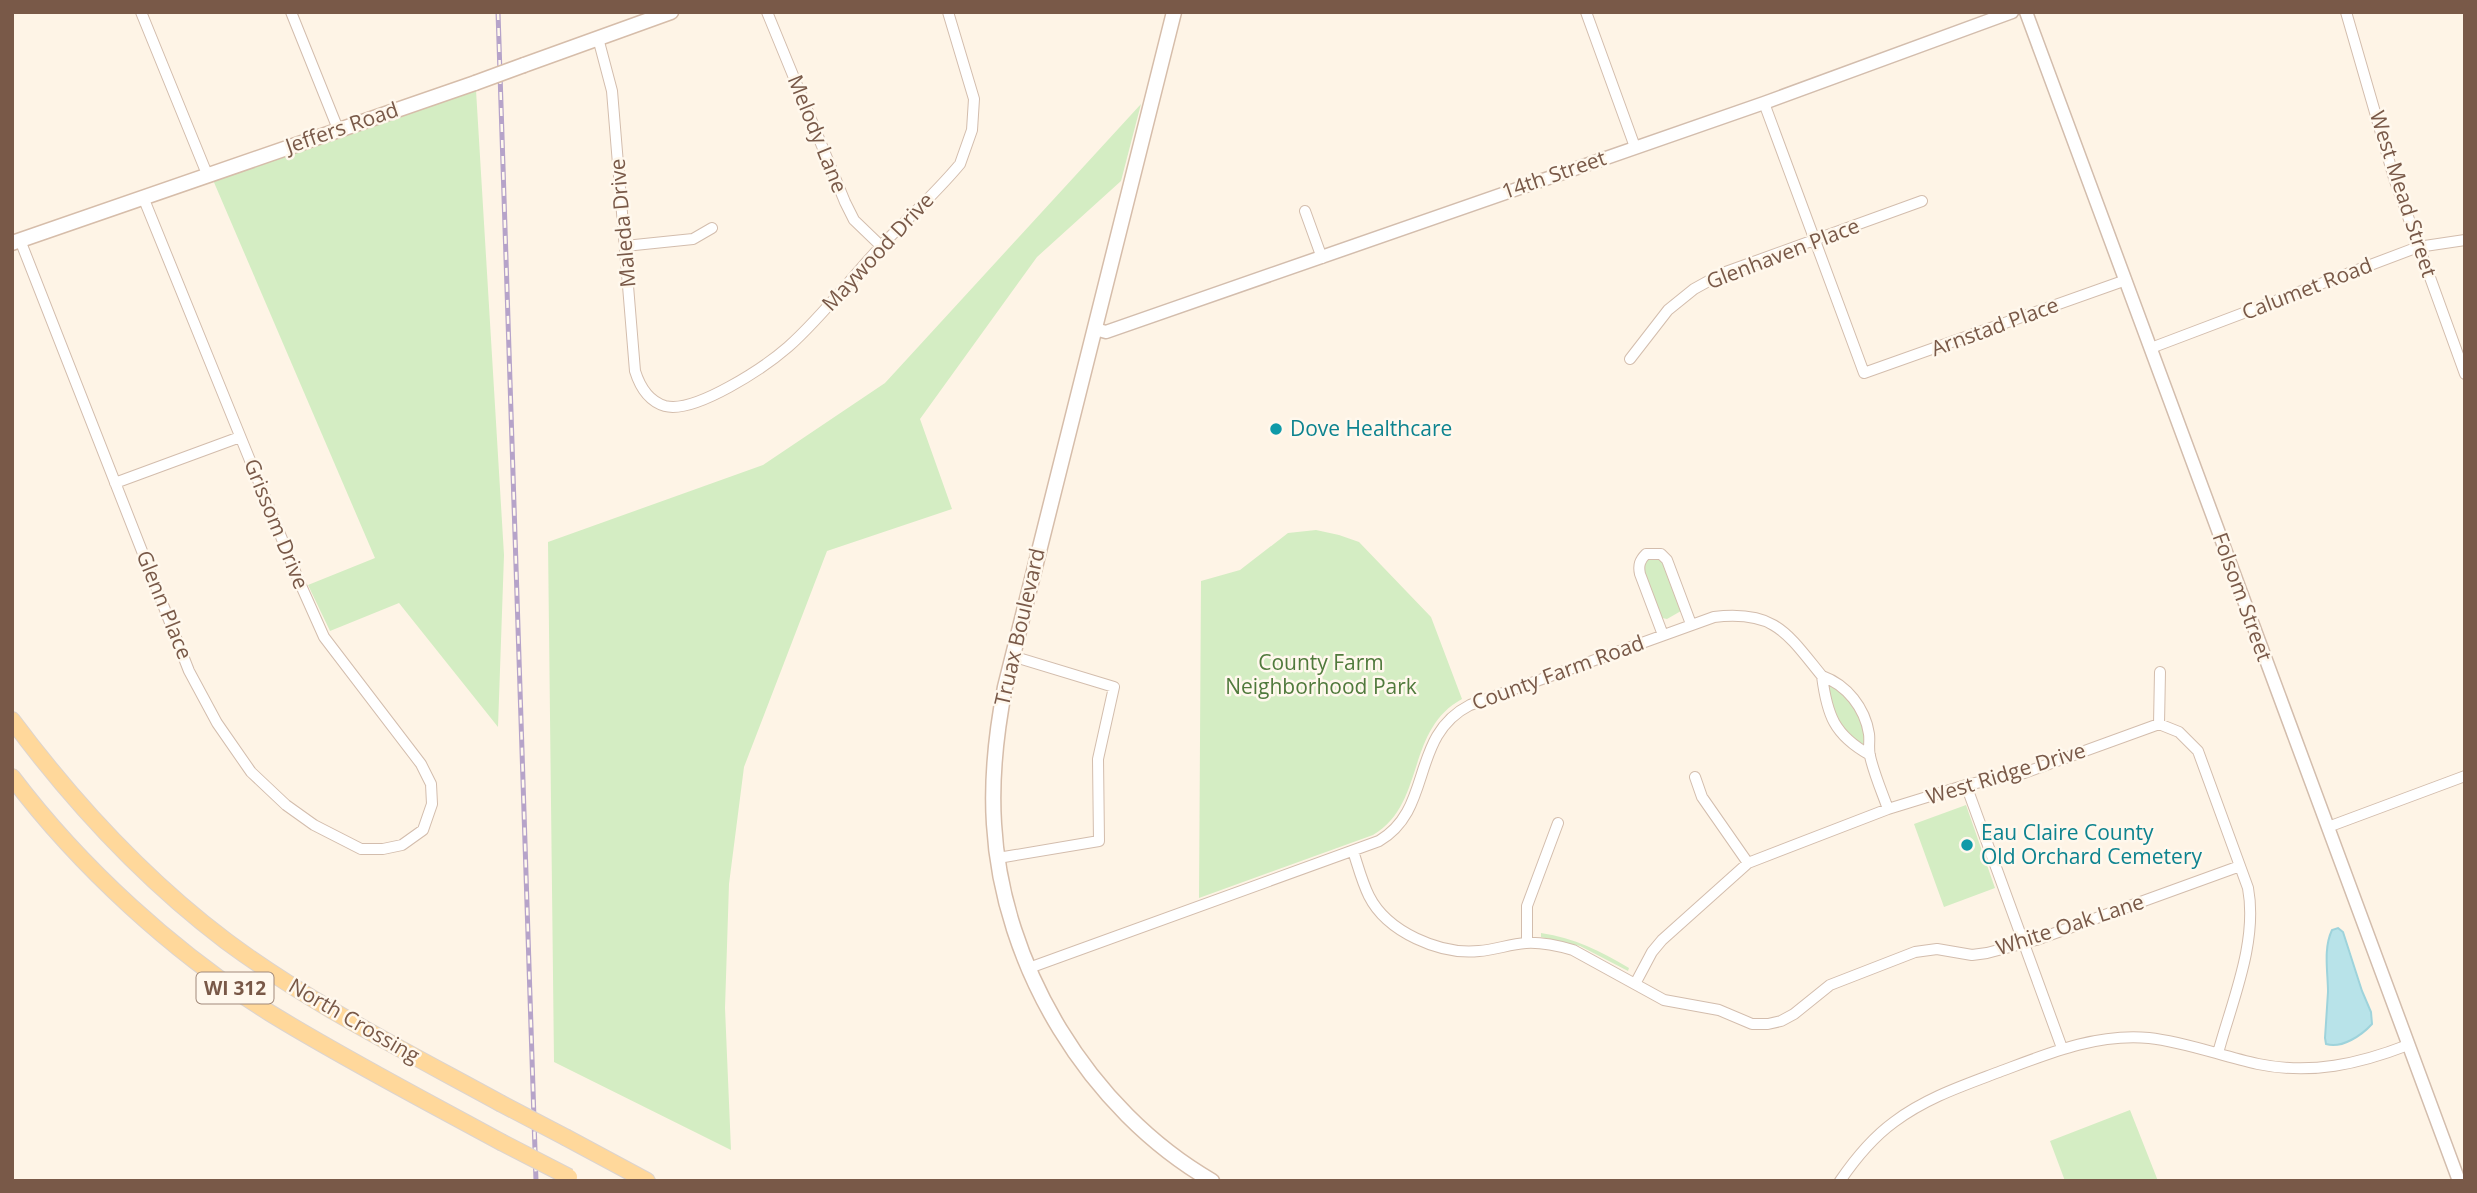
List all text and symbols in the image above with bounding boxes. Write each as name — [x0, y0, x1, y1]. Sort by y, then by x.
street label: Melody Lane — [782, 71, 854, 197]
street label: Jeffers Road — [280, 95, 402, 160]
street label: West Mead Street — [2364, 107, 2444, 280]
street label: 14th Street — [1498, 143, 1610, 205]
street label: Maleda Drive — [602, 158, 642, 289]
street label: Maywood Drive — [815, 186, 939, 317]
street label: Glenhaven Place — [1702, 211, 1863, 295]
street label: Calumet Road — [2237, 250, 2376, 326]
street label: Arnstad Place — [1927, 290, 2062, 362]
place label: Dove Healthcare — [1290, 414, 1452, 442]
marker: Dove Healthcare — [1268, 421, 1284, 437]
street label: Grissom Drive — [238, 454, 316, 593]
street label: Folsom Street — [2207, 528, 2279, 665]
street label: Truax Boulevard — [987, 545, 1051, 708]
street label: Glenn Place — [130, 546, 199, 663]
street label: County Farm Road — [1468, 628, 1648, 716]
park label: County Farm Neighborhood Park — [1225, 648, 1417, 700]
street label: West Ridge Drive — [1923, 735, 2089, 811]
place label: Eau Claire County Old Orchard Cemetery — [1981, 818, 2202, 870]
marker: Eau Claire County Old Orchard Cemetery — [1959, 837, 1975, 853]
street label: White Oak Lane — [1992, 887, 2147, 961]
street label: North Crossing — [284, 971, 425, 1069]
road number: WI 312 — [196, 972, 274, 1004]

